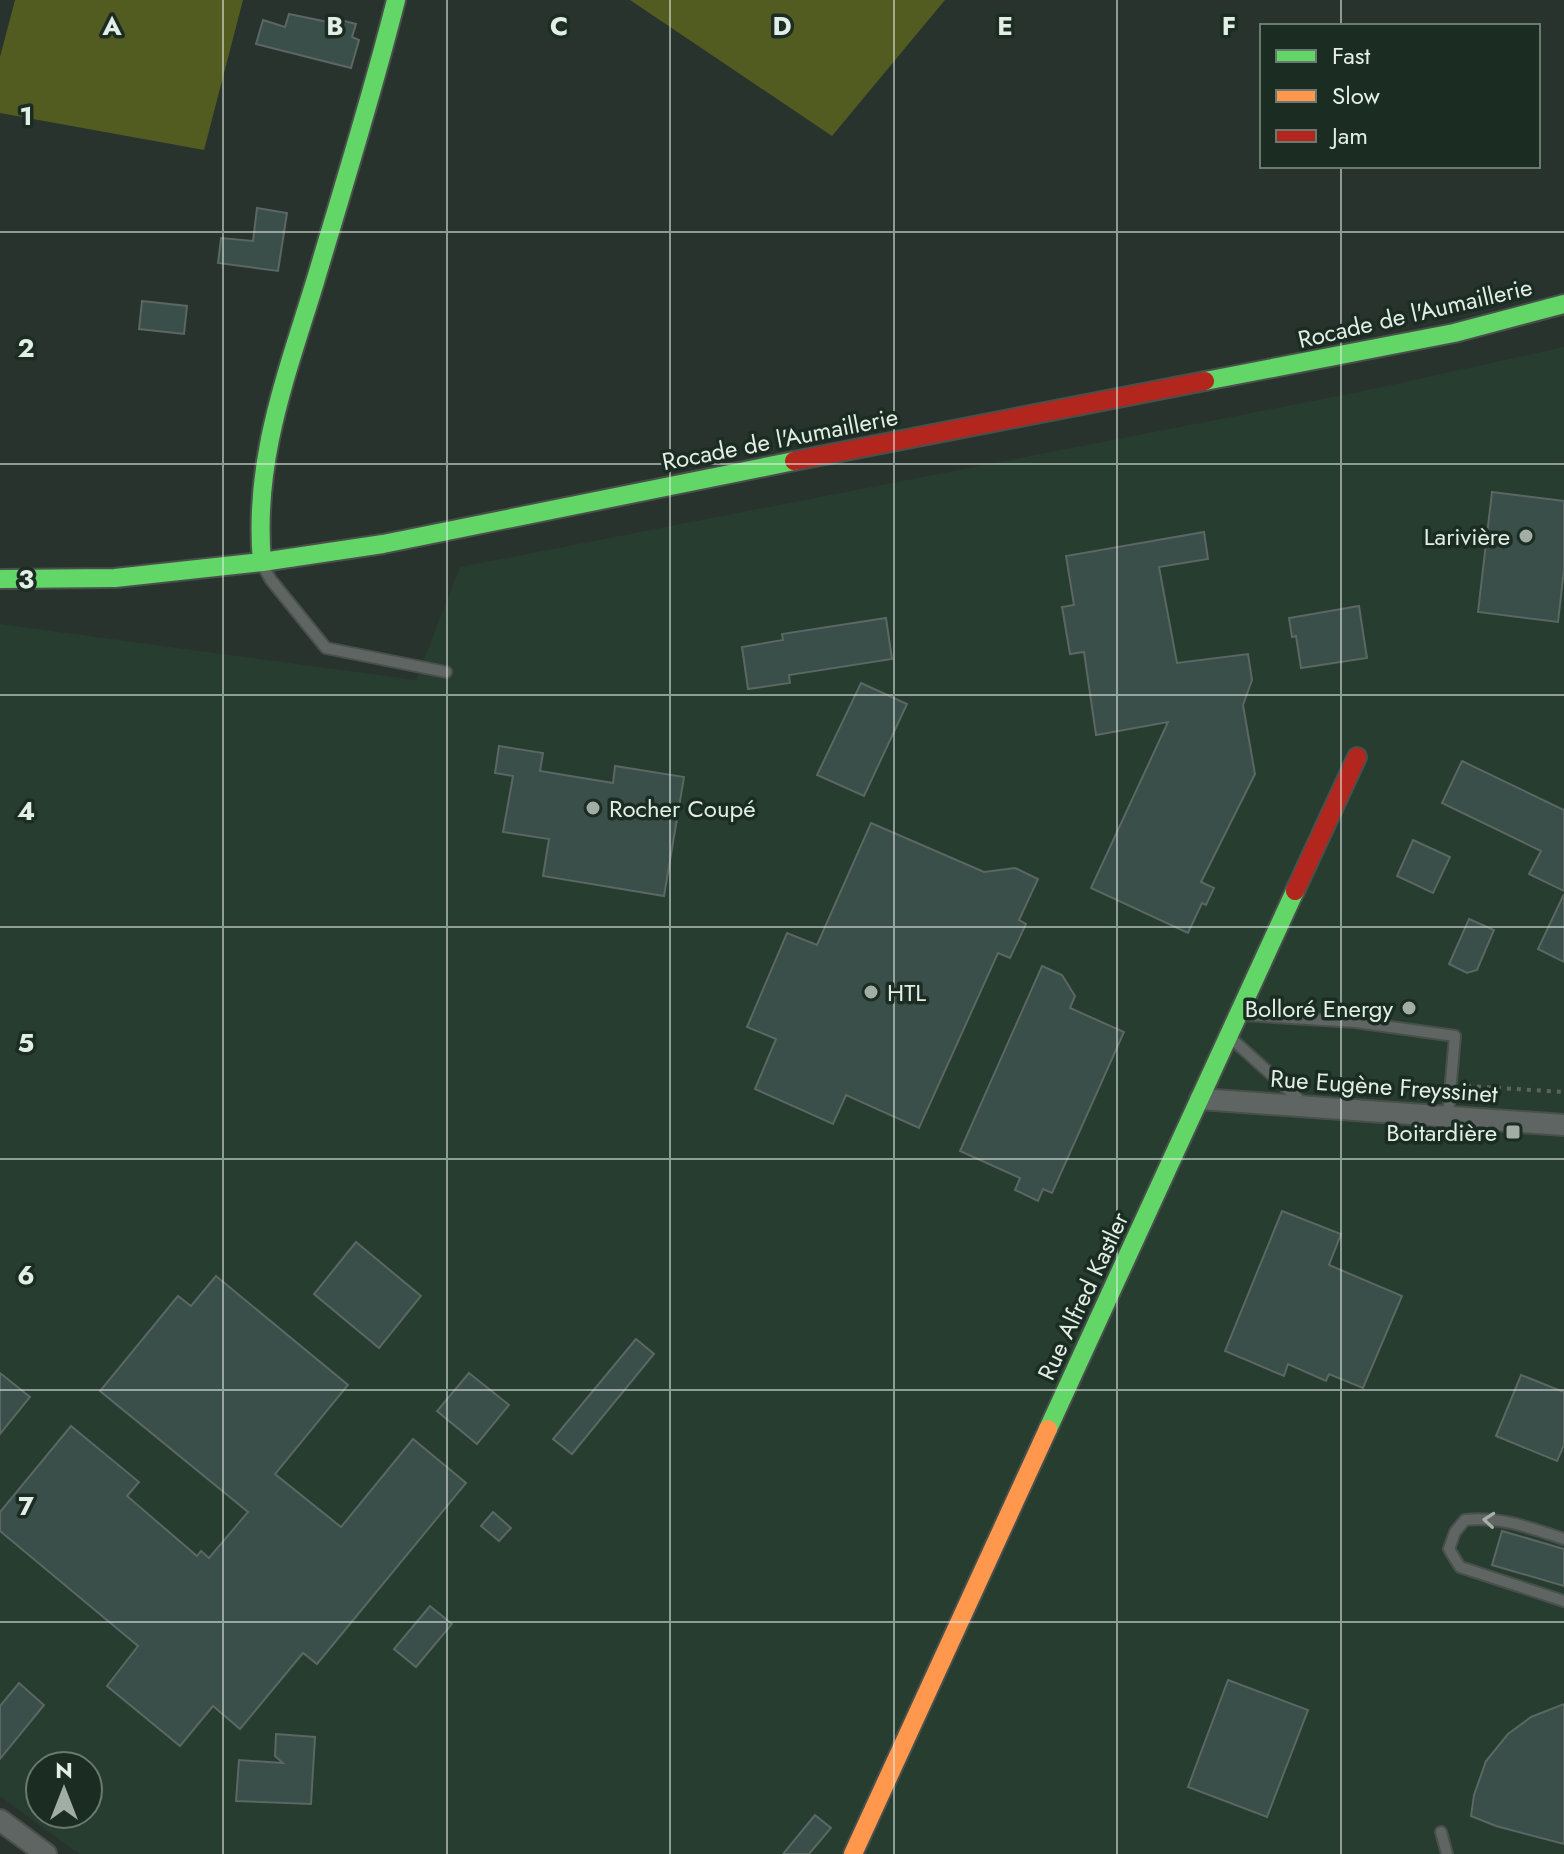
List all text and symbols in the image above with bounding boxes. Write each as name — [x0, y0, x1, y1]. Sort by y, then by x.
text: A — [101, 7, 122, 45]
text: B — [326, 7, 344, 45]
text: C — [550, 7, 568, 45]
text: D — [772, 7, 792, 45]
text: E — [997, 7, 1013, 45]
text: F — [1222, 7, 1236, 45]
legend — [1260, 24, 1540, 168]
text: Fast — [1332, 38, 1370, 73]
text: Slow — [1332, 78, 1380, 113]
text: 1 — [19, 97, 33, 135]
text: Jam — [1329, 118, 1368, 153]
street label: Rocade de l'Aumaillerie — [1294, 269, 1536, 357]
text: 2 — [17, 329, 35, 367]
street label: Rocade de l'Aumaillerie — [659, 399, 901, 479]
place label: Larivière — [1424, 519, 1510, 554]
marker: Larivière — [1517, 527, 1535, 545]
text: 3 — [18, 560, 34, 598]
place label: Rocher Coupé — [609, 791, 756, 826]
text: 4 — [17, 792, 35, 830]
marker: Rocher Coupé — [584, 799, 602, 817]
place label: HTL — [887, 975, 926, 1010]
marker: HTL — [862, 983, 880, 1001]
place label: Bolloré Energy — [1245, 991, 1393, 1026]
marker: Bolloré Energy — [1400, 999, 1418, 1017]
text: 5 — [18, 1024, 34, 1062]
street label: Rue Eugène Freyssinet — [1269, 1061, 1499, 1111]
place label: Boitardière — [1386, 1115, 1497, 1150]
marker: Boitardière — [1504, 1123, 1522, 1141]
street label: Rue Alfred Kastler — [1029, 1206, 1138, 1386]
text: 6 — [17, 1256, 35, 1294]
text: 7 — [18, 1487, 34, 1525]
one-way arrow — [1482, 1512, 1495, 1529]
north arrow — [24, 1750, 104, 1830]
text: N — [55, 1754, 73, 1786]

